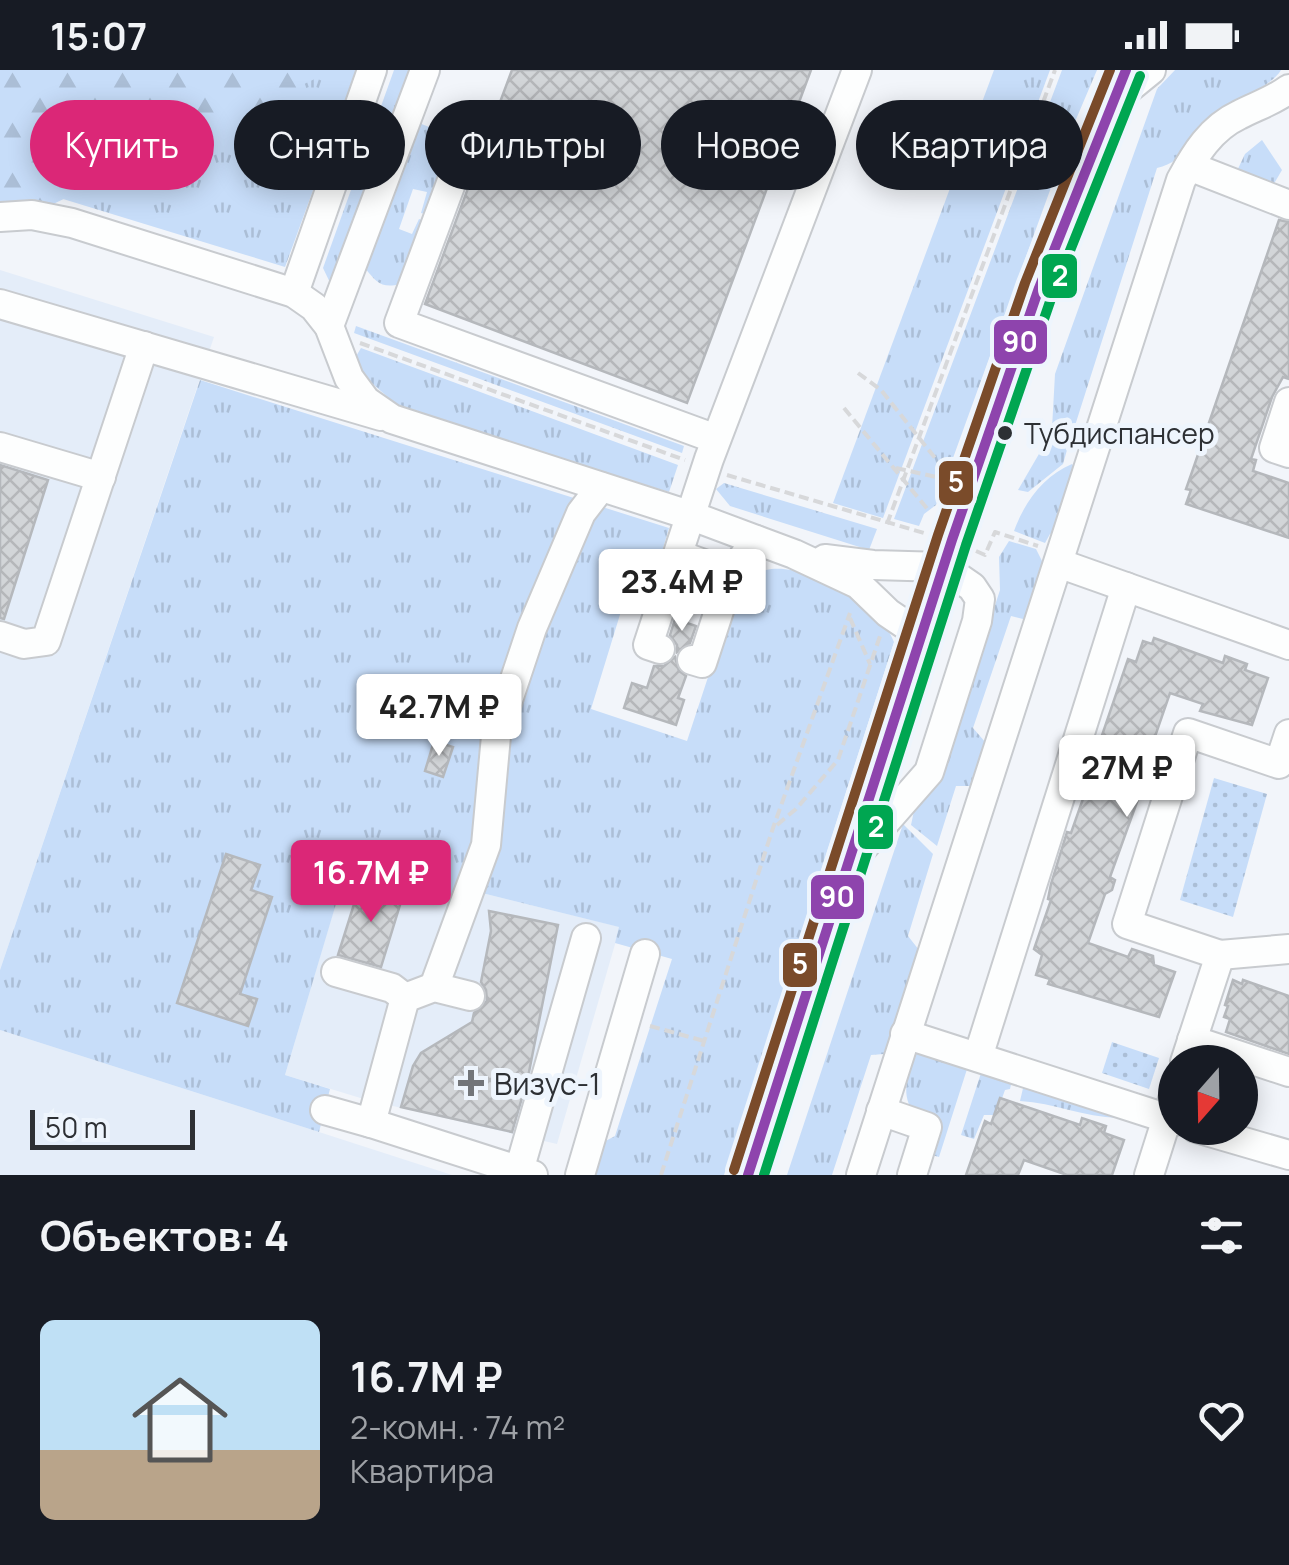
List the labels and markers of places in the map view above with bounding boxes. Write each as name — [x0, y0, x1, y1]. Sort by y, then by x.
place label: Тубдиспансер — [1024, 414, 1215, 452]
marker: Тубдиспансер — [995, 423, 1015, 443]
pin: 23.4M ₽ — [590, 549, 774, 634]
pin: 42.7M ₽ — [347, 674, 531, 759]
pin: 27M ₽ — [1057, 735, 1197, 820]
pin: 16.7M ₽ — [279, 840, 463, 925]
place label: Визус-1 — [494, 1063, 601, 1104]
marker: Визус-1 — [458, 1070, 484, 1096]

